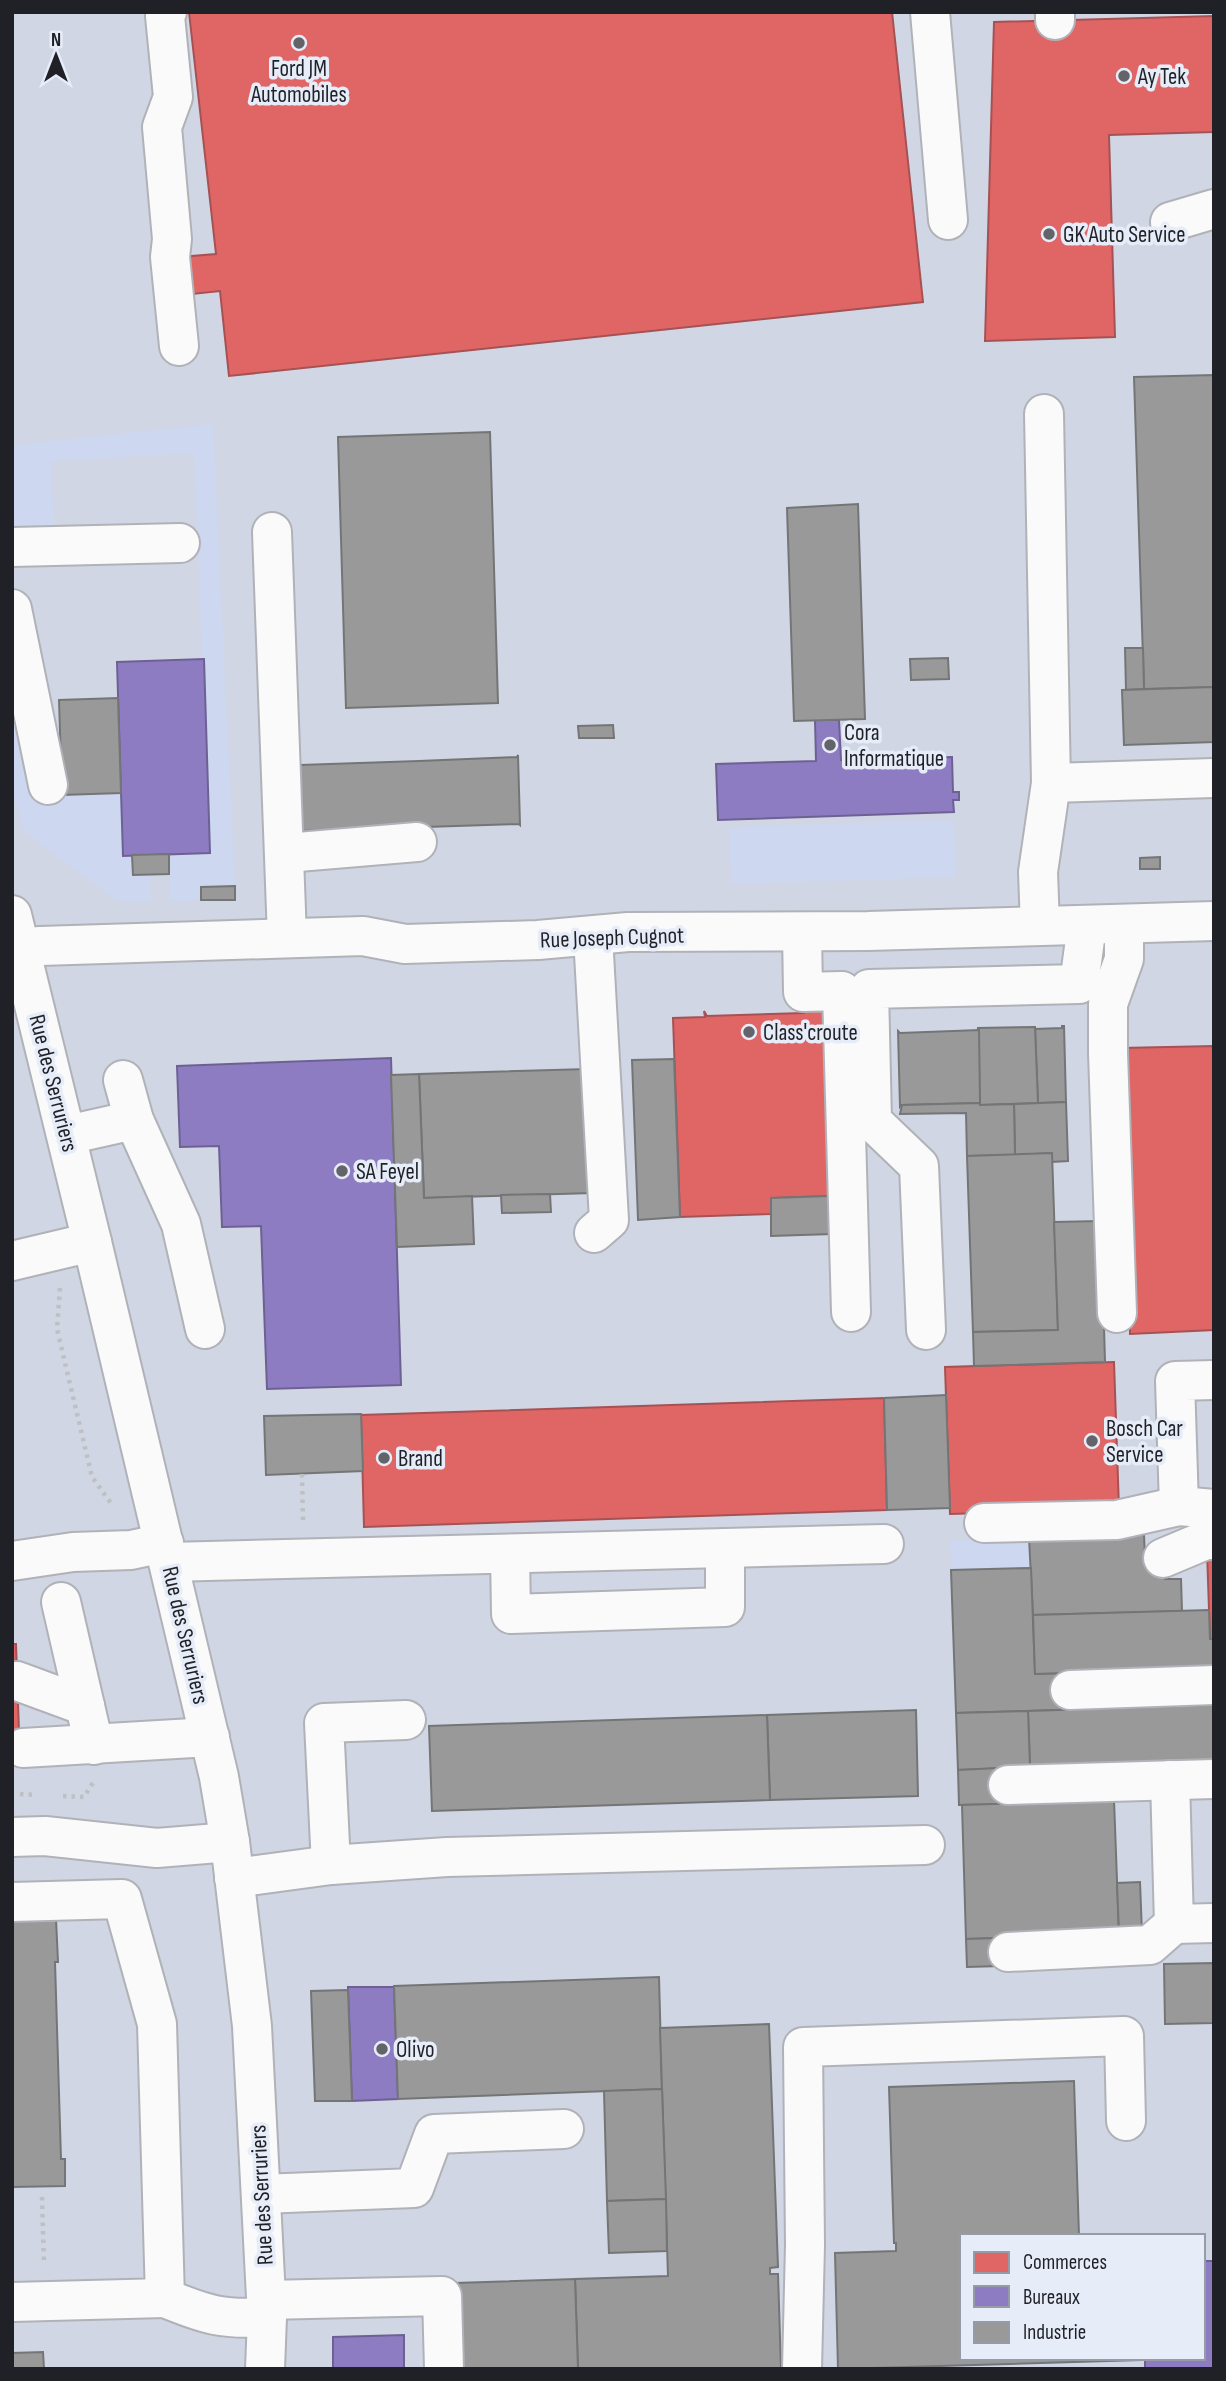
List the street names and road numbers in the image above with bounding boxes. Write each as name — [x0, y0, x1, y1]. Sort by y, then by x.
street label: Rue Joseph Cugnot — [539, 921, 685, 955]
street label: Rue des Serruriers — [22, 1012, 84, 1155]
street label: Rue des Serruriers — [156, 1564, 214, 1707]
street label: Rue des Serruriers — [244, 2124, 280, 2266]

